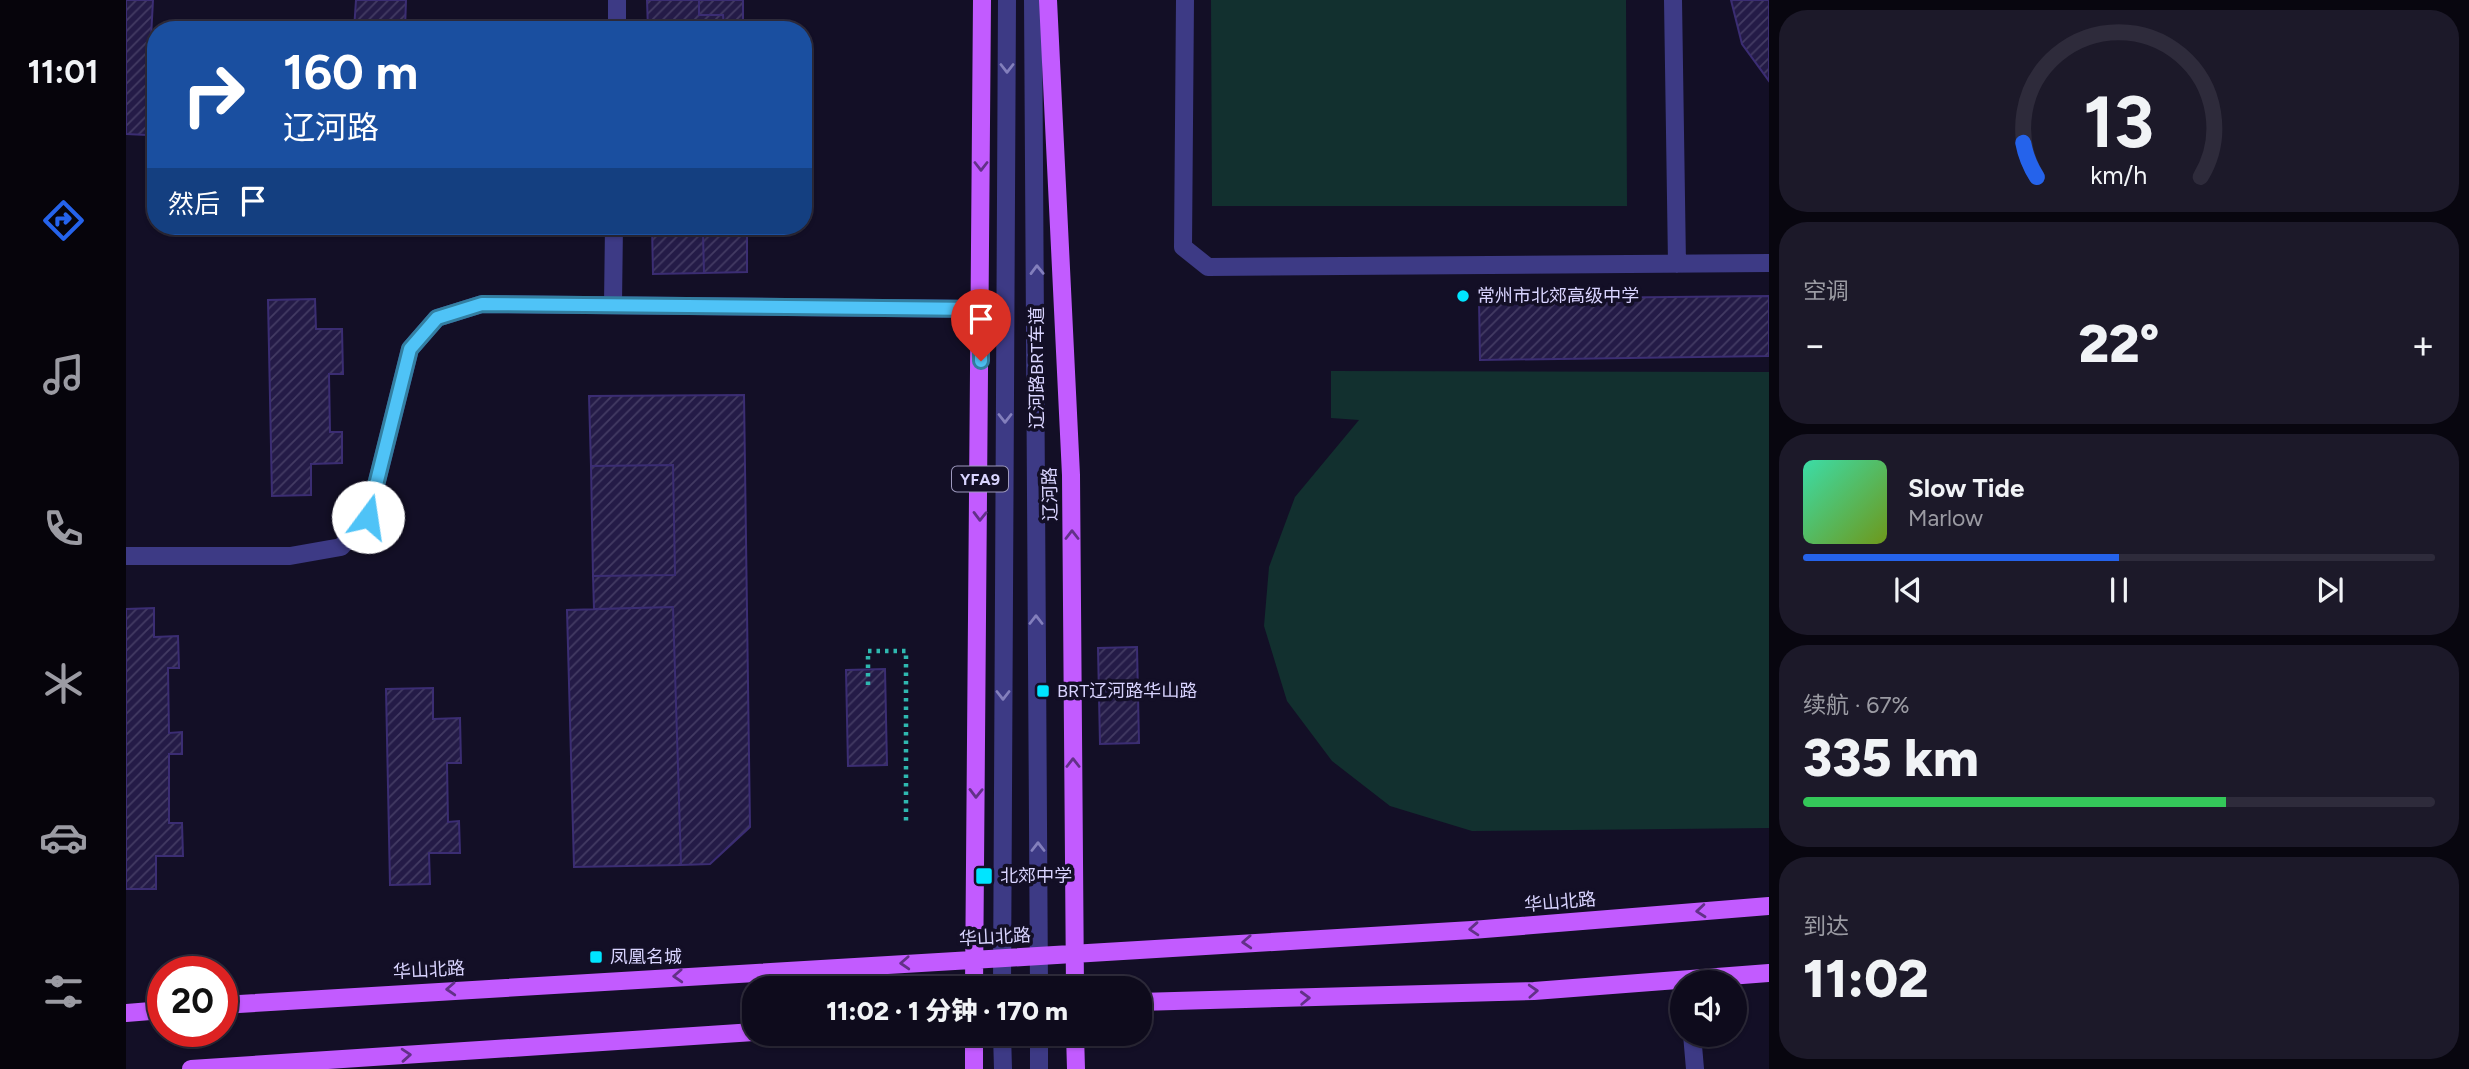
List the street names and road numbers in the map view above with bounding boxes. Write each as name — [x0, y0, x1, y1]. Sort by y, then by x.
street label: 辽河路BRT车道 — [1026, 307, 1048, 429]
road number: YFA9 — [952, 466, 1008, 492]
street label: 辽河路 — [1039, 467, 1061, 521]
street label: 华山北路 — [1523, 888, 1597, 916]
street label: 华山北路 — [958, 924, 1032, 950]
street label: 华山北路 — [392, 957, 466, 983]

